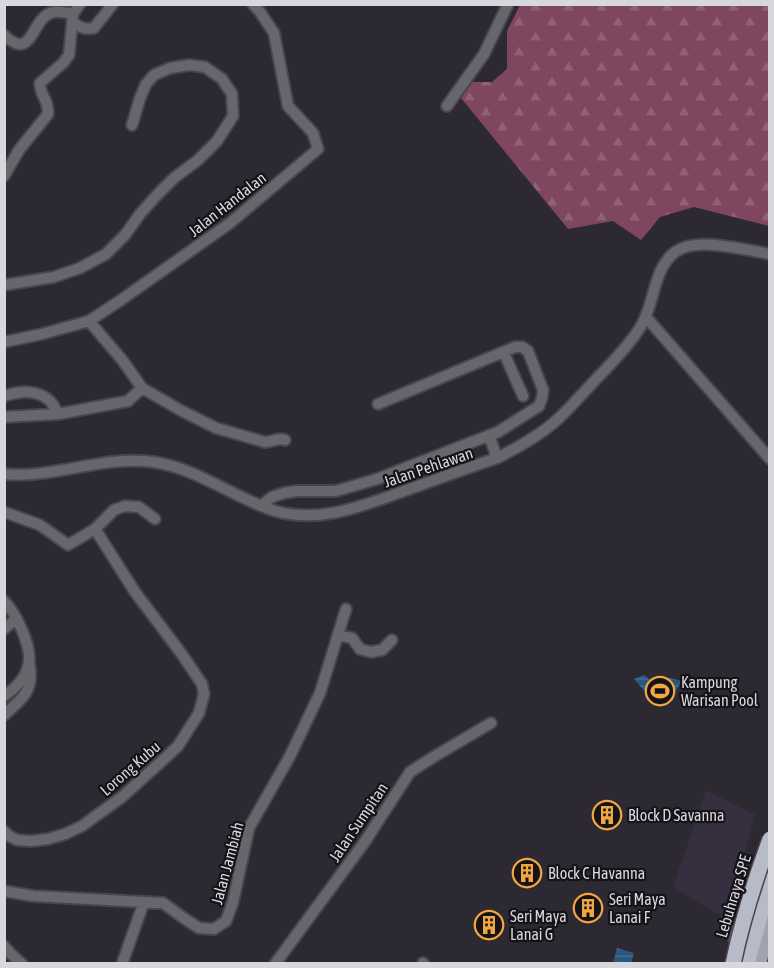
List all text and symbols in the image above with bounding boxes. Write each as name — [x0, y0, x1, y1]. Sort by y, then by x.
street label: Jalan Handalan — [185, 168, 269, 240]
street label: Jalan Pehlawan — [381, 443, 475, 491]
place label: Kampung Warisan Pool — [681, 673, 759, 709]
sports icon: Kampung Warisan Pool — [644, 675, 676, 707]
street label: Lorong Kubu — [96, 737, 164, 800]
street label: Jalan Sumpitan — [325, 779, 392, 865]
building icon: Block D Savanna — [591, 799, 623, 831]
place label: Block D Savanna — [628, 806, 724, 824]
street label: Jalan Jambiah — [207, 820, 247, 906]
street label: Lebuhraya SPE — [712, 852, 755, 940]
building icon: Block C Havanna — [511, 857, 543, 889]
place label: Block C Havanna — [548, 864, 645, 882]
place label: Seri Maya Lanai F — [609, 890, 666, 926]
building icon: Seri Maya Lanai F — [572, 892, 604, 924]
place label: Seri Maya Lanai G — [510, 907, 567, 943]
building icon: Seri Maya Lanai G — [473, 909, 505, 941]

